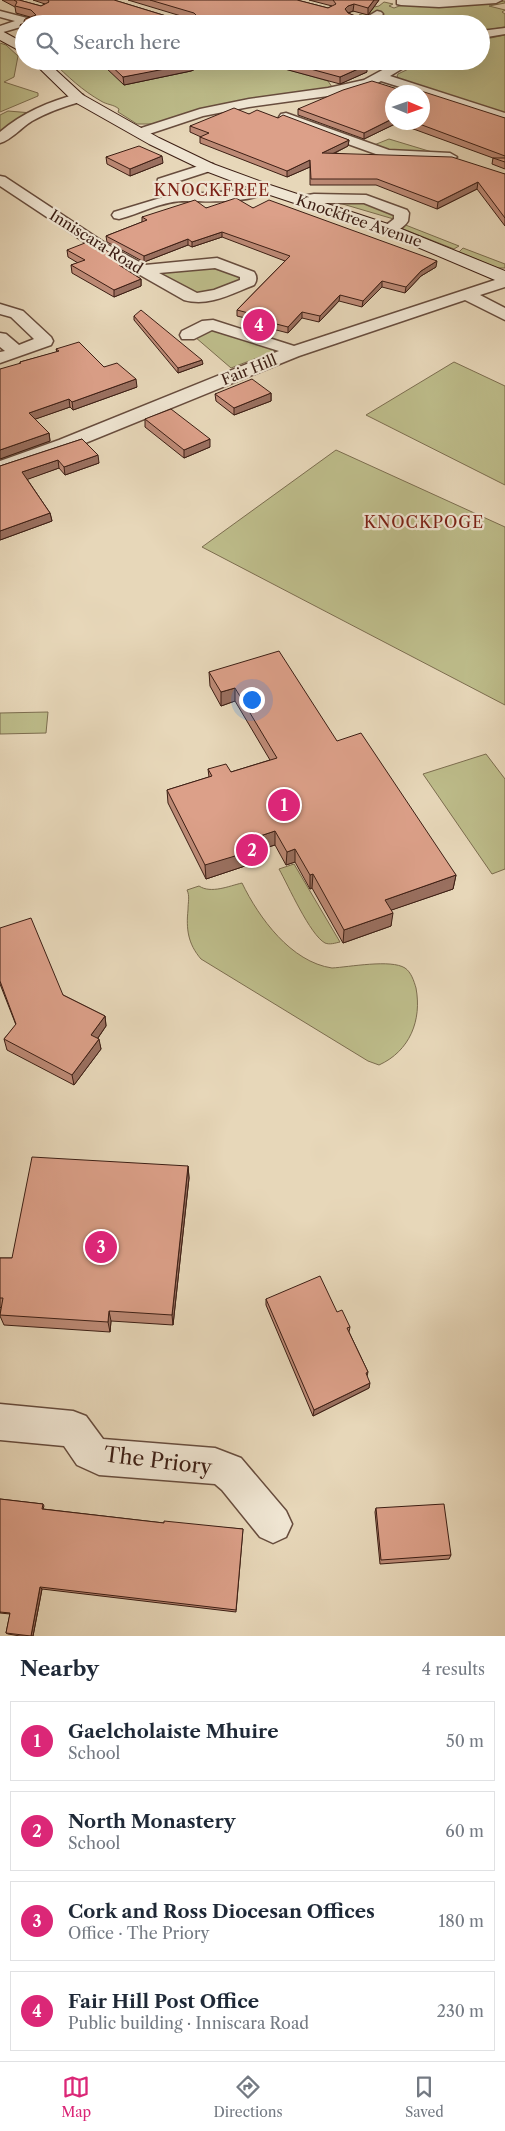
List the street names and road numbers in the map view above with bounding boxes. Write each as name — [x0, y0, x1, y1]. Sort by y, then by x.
street label: Knockfree Avenue — [294, 190, 425, 251]
street label: Inniscara Road — [46, 205, 146, 278]
street label: Fair Hill — [218, 350, 280, 389]
street label: The Priory — [103, 1441, 214, 1480]

